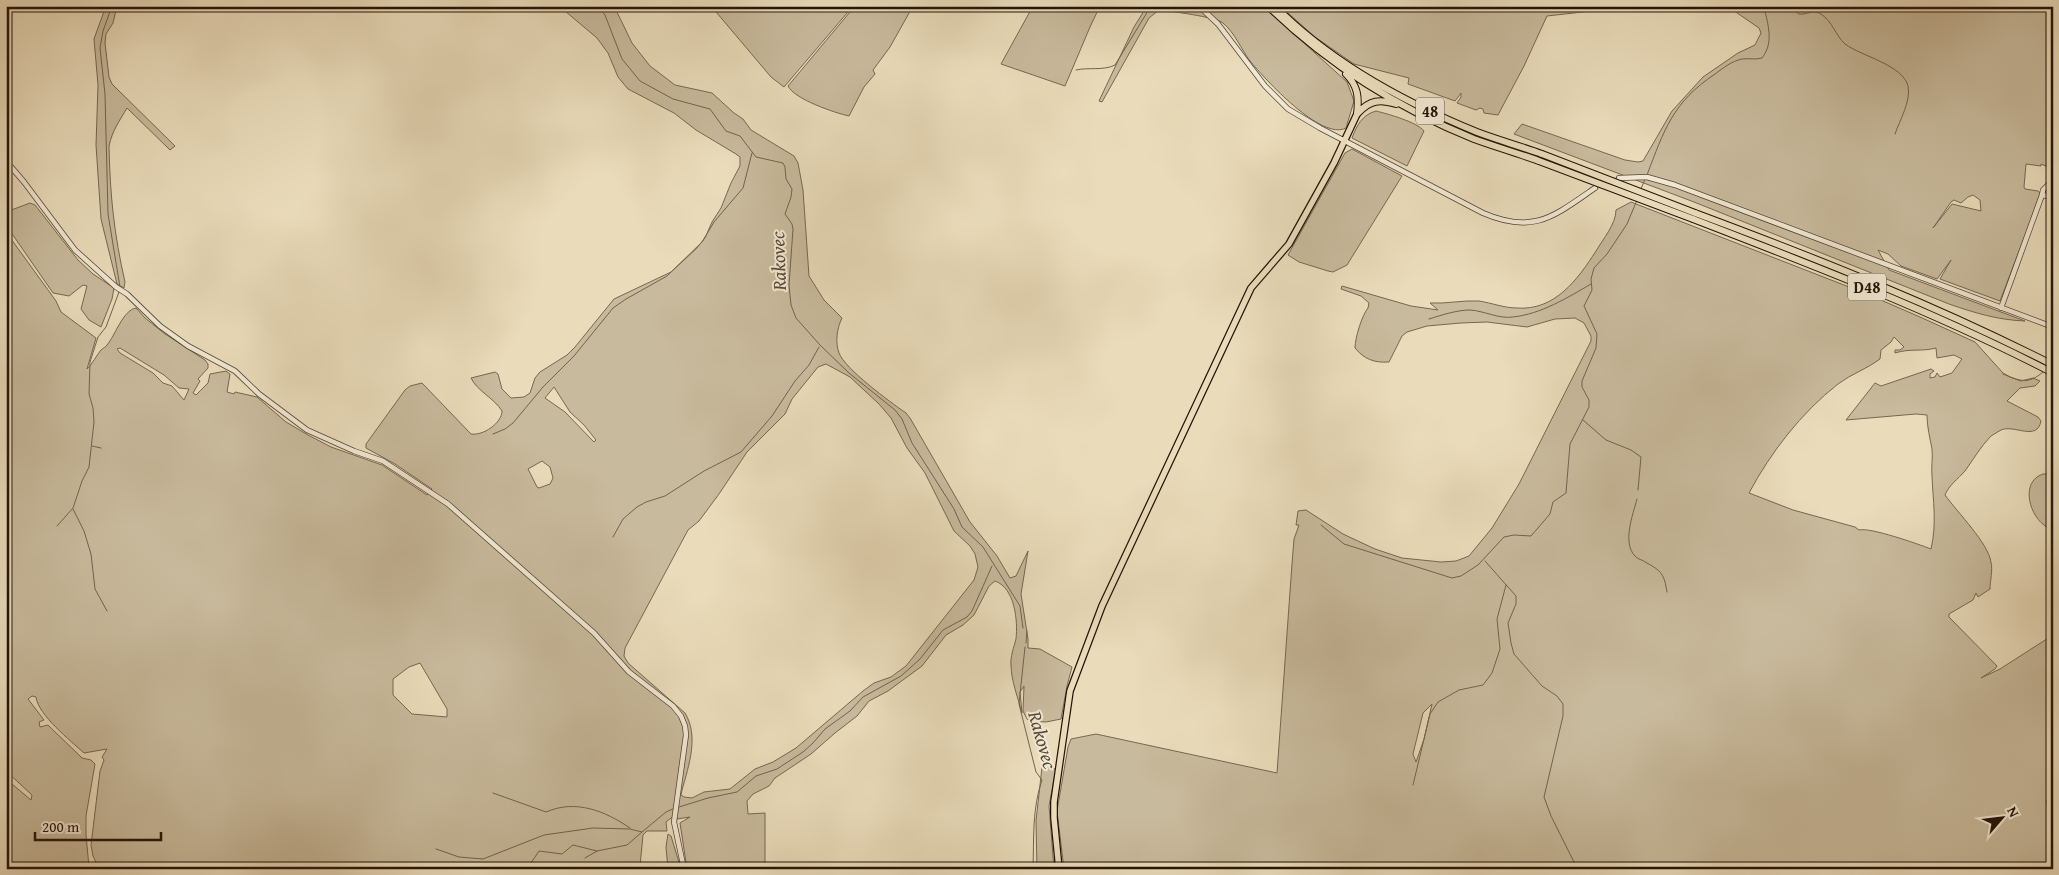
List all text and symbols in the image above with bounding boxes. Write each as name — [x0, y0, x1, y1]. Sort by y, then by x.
road number: 48 — [1416, 98, 1444, 124]
water label: Rakovec — [763, 231, 793, 292]
road number: D48 — [1848, 274, 1886, 300]
water label: Rakovec — [1021, 707, 1065, 773]
north arrow — [1976, 792, 2026, 842]
text: N — [2002, 803, 2025, 821]
scale bar — [35, 810, 161, 842]
text: 200 m — [42, 816, 80, 837]

